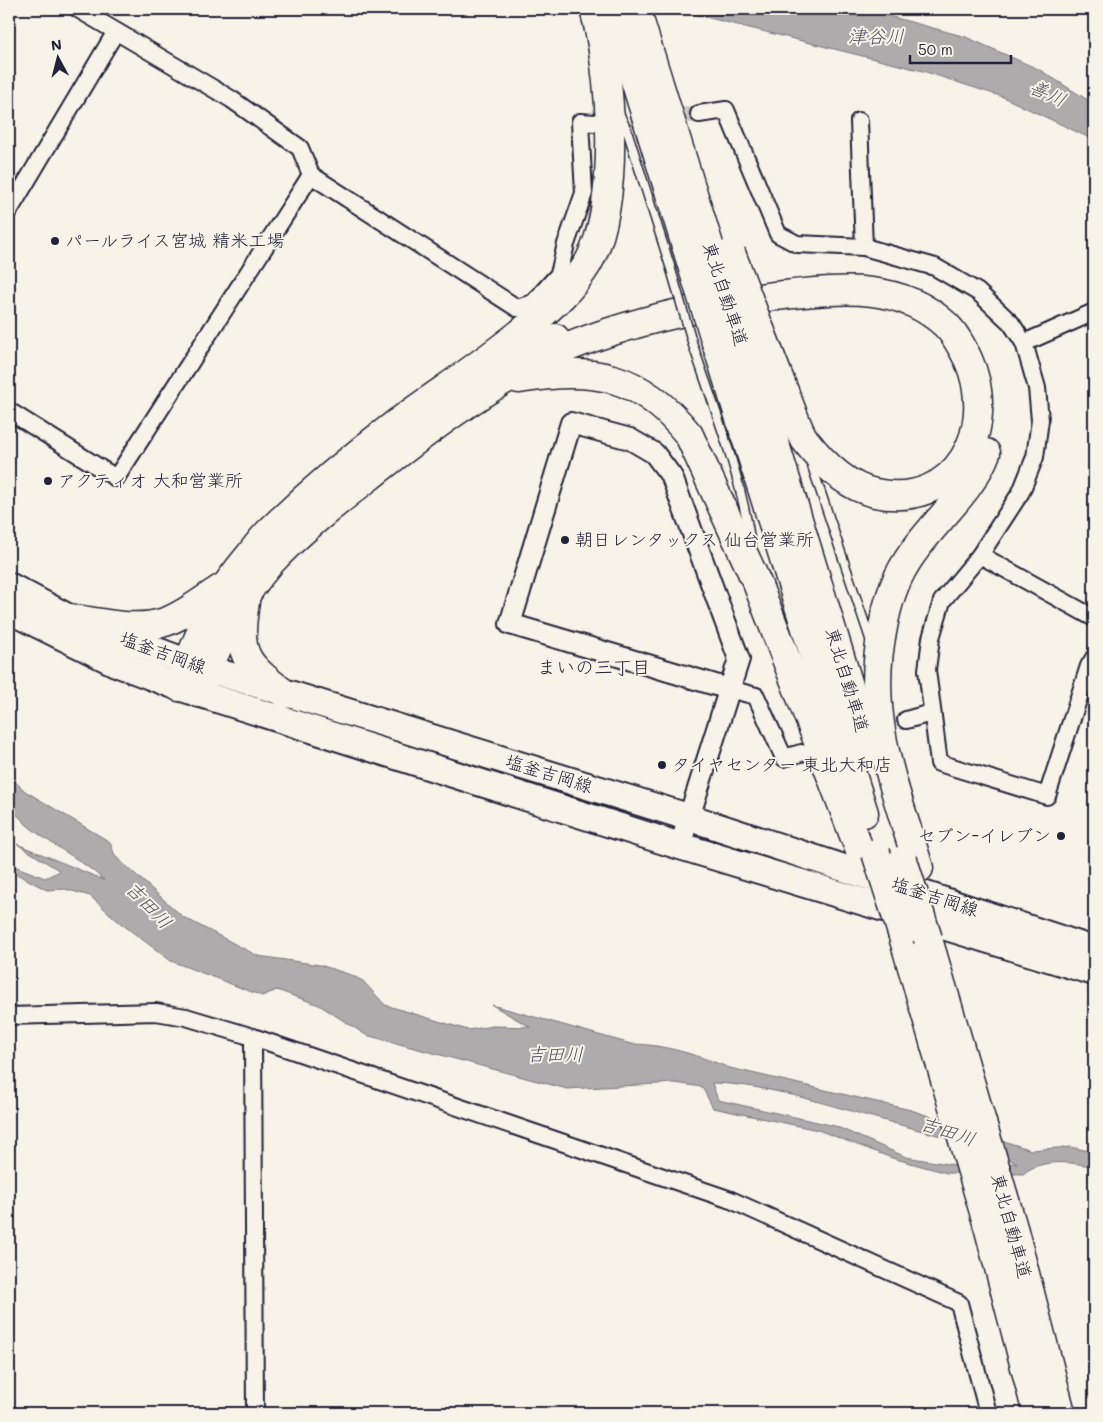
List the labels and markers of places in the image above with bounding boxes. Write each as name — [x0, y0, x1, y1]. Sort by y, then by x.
place label: パールライス宮城 精米工場 — [65, 228, 284, 252]
marker: パールライス宮城 精米工場 — [49, 235, 61, 247]
place label: アクティオ 大和営業所 — [58, 468, 243, 492]
marker: アクティオ 大和営業所 — [42, 475, 54, 487]
place label: 朝日レンタックス 仙台営業所 — [575, 527, 814, 551]
marker: 朝日レンタックス 仙台営業所 — [559, 534, 571, 546]
place label: タイヤセンター 東北大和店 — [672, 752, 892, 776]
marker: タイヤセンター 東北大和店 — [656, 759, 668, 771]
place label: セブン-イレブン — [917, 823, 1051, 847]
marker: セブン-イレブン — [1055, 830, 1067, 842]

